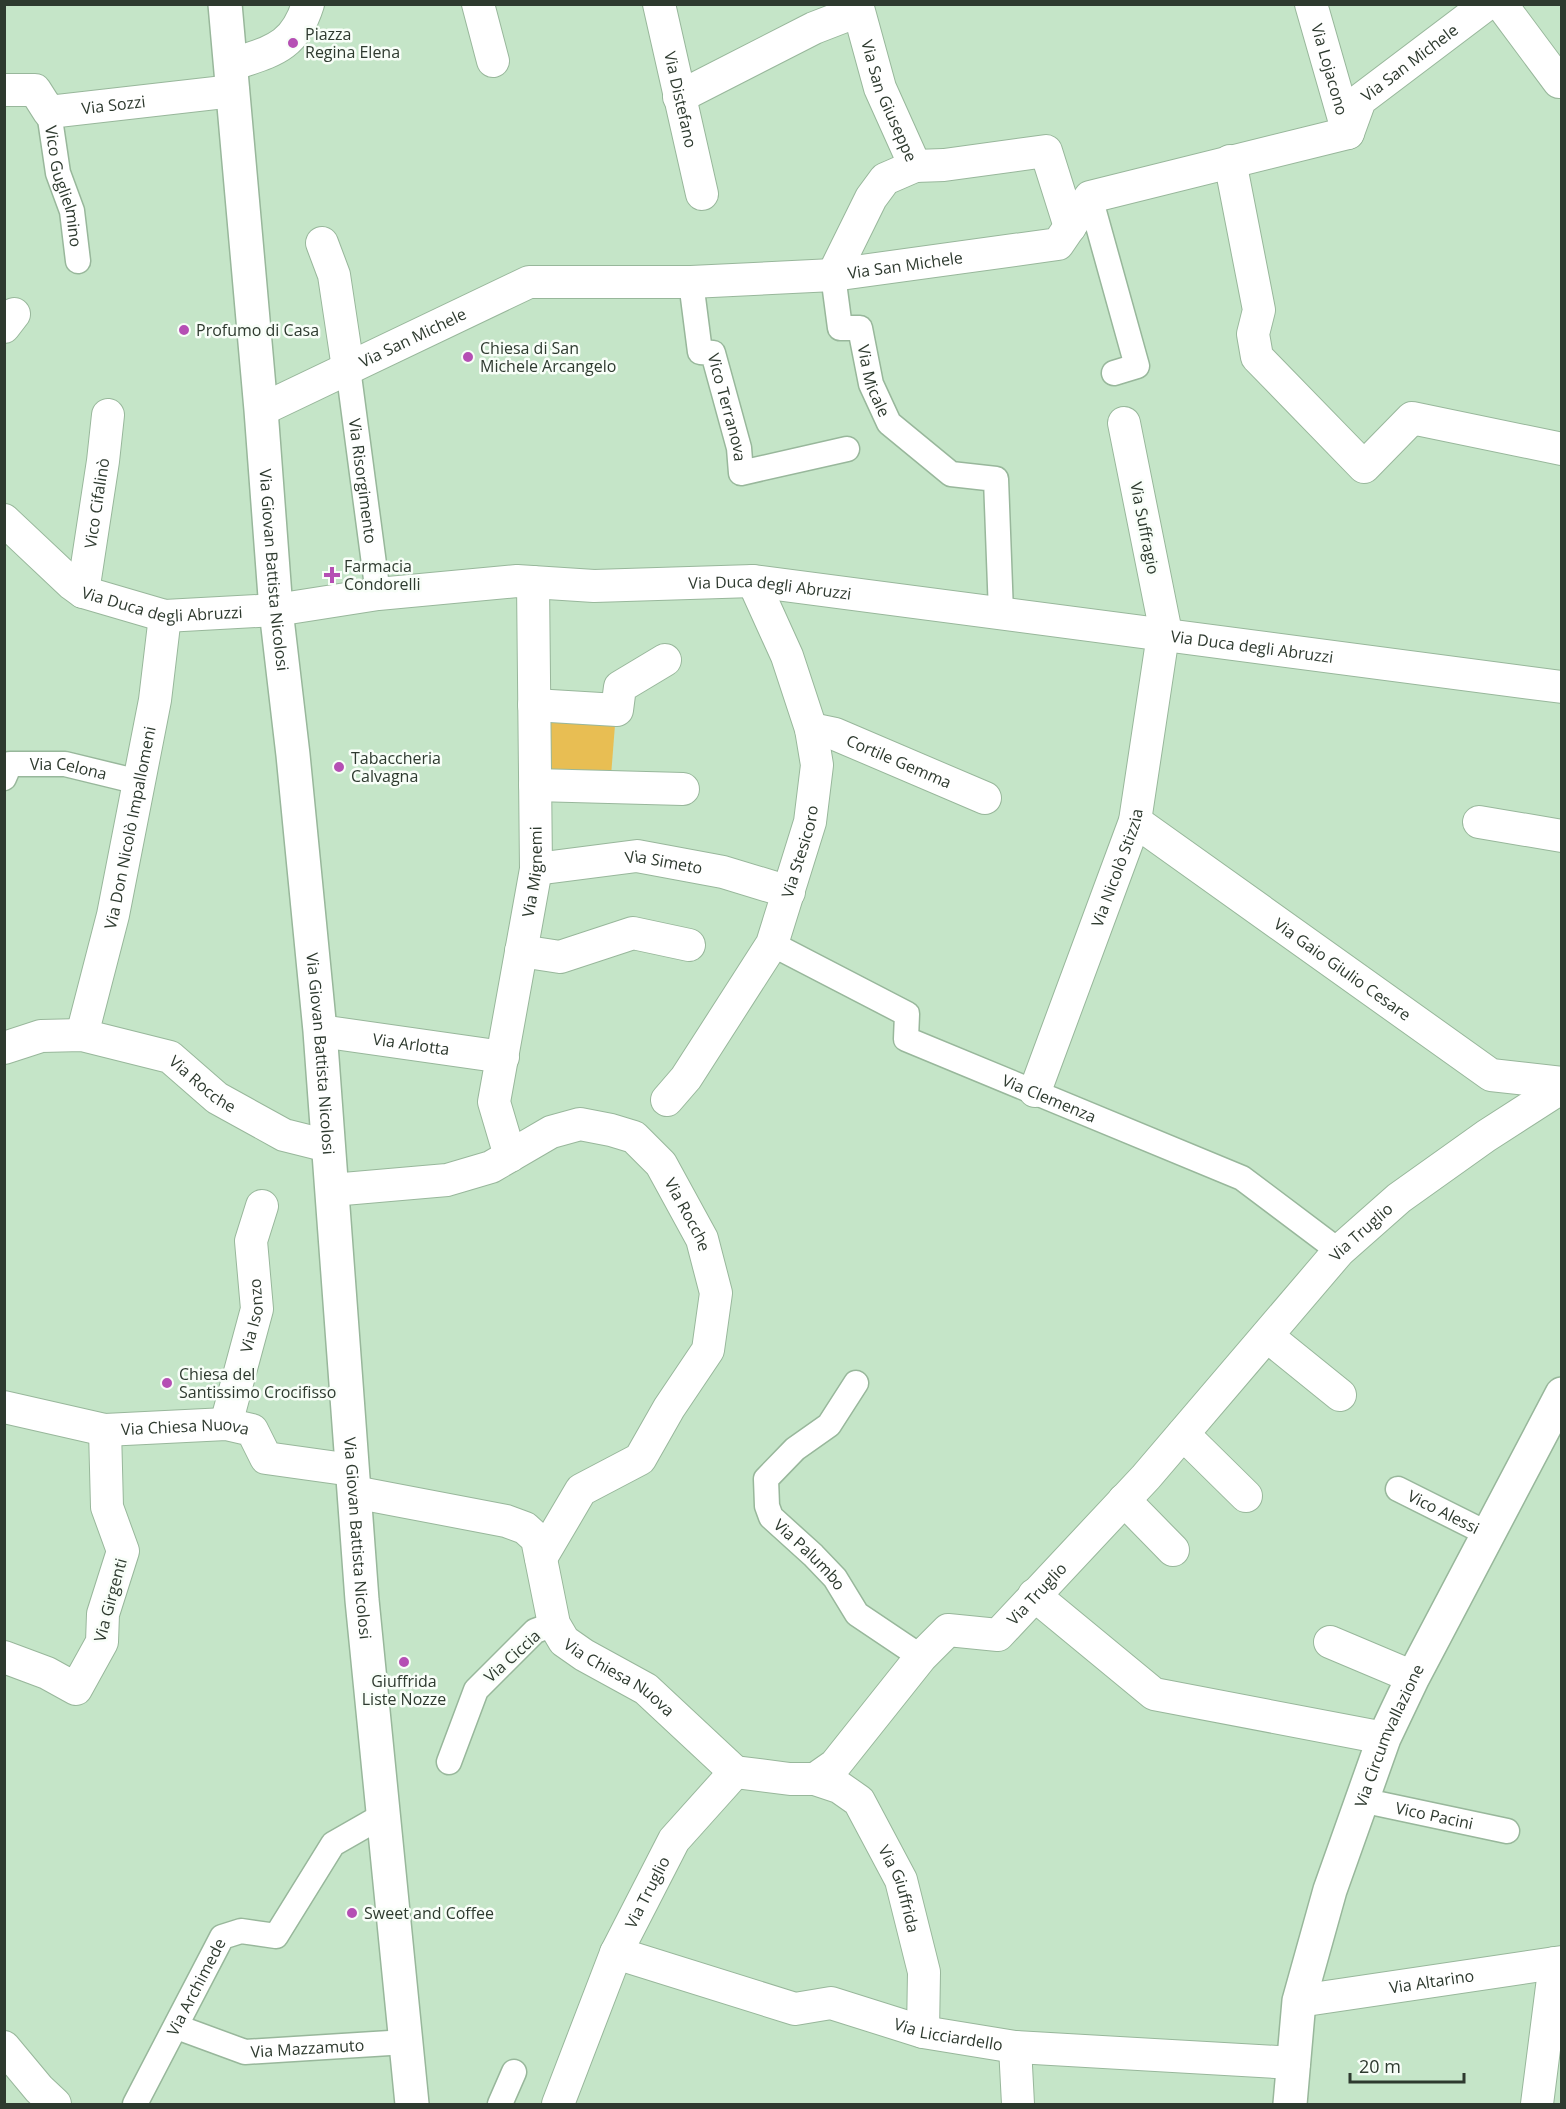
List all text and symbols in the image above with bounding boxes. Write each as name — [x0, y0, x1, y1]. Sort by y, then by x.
street label: Via San Michele — [1356, 19, 1462, 106]
street label: Via Lojacono — [1306, 21, 1353, 118]
place label: Piazza Regina Elena — [305, 23, 400, 63]
marker: Piazza Regina Elena — [286, 36, 300, 50]
street label: Via San Giuseppe — [856, 37, 923, 165]
street label: Via Distefano — [659, 49, 702, 150]
street label: Via Sozzi — [80, 90, 147, 119]
street label: Vico Guglielmino — [40, 124, 87, 248]
street label: Via San Michele — [846, 246, 964, 284]
street label: Via San Michele — [355, 303, 470, 373]
place label: Profumo di Casa — [196, 319, 319, 341]
marker: Profumo di Casa — [177, 323, 191, 337]
place label: Chiesa di San Michele Arcangelo — [480, 337, 616, 377]
street label: Via Micale — [853, 343, 896, 420]
marker: Chiesa di San Michele Arcangelo — [461, 350, 475, 364]
street label: Vico Terranova — [703, 351, 751, 462]
street label: Via Risorgimento — [344, 417, 382, 545]
street label: Vico Cifalinò — [79, 456, 114, 550]
street label: Via Giovan Battista Nicolosi — [254, 468, 294, 672]
street label: Via Suffragio — [1125, 480, 1165, 576]
place label: Farmacia Condorelli — [344, 555, 421, 595]
marker: Farmacia Condorelli — [325, 568, 339, 582]
street label: Via Duca degli Abruzzi — [688, 570, 853, 605]
street label: Via Duca degli Abruzzi — [79, 581, 243, 627]
street label: Via Duca degli Abruzzi — [1169, 625, 1335, 668]
street label: Via Don Nicolò Impallomeni — [99, 724, 161, 931]
street label: Cortile Gemma — [843, 729, 955, 793]
place label: Tabaccheria Calvagna — [351, 747, 441, 787]
street label: Via Celona — [30, 753, 109, 785]
marker: Tabaccheria Calvagna — [332, 760, 346, 774]
street label: Via Stesicoro — [776, 804, 823, 900]
street label: Via Nicolò Stizzia — [1086, 807, 1148, 930]
street label: Via Mignemi — [517, 826, 547, 919]
street label: Via Simeto — [624, 845, 704, 879]
street label: Via Gaio Giulio Cesare — [1270, 913, 1416, 1026]
street label: Via Giovan Battista Nicolosi — [301, 952, 340, 1155]
street label: Via Arlotta — [371, 1028, 451, 1060]
street label: Via Rocche — [164, 1050, 240, 1117]
street label: Via Clemenza — [999, 1069, 1099, 1127]
street label: Via Rocche — [660, 1174, 716, 1253]
street label: Via Truglio — [1324, 1198, 1397, 1266]
street label: Via Isonzo — [235, 1278, 269, 1355]
place label: Chiesa del Santissimo Crocifisso — [179, 1363, 336, 1403]
marker: Chiesa del Santissimo Crocifisso — [160, 1376, 174, 1390]
street label: Via Chiesa Nuova — [121, 1413, 251, 1440]
street label: Via Giovan Battista Nicolosi — [339, 1436, 377, 1640]
street label: Vico Alessi — [1404, 1485, 1483, 1539]
street label: Via Palumbo — [769, 1514, 851, 1594]
street label: Via Girgenti — [88, 1556, 132, 1644]
street label: Via Truglio — [1002, 1558, 1071, 1630]
street label: Via Ciccia — [479, 1625, 545, 1687]
street label: Via Chiesa Nuova — [559, 1633, 679, 1721]
marker: Giuffrida Liste Nozze — [397, 1655, 411, 1669]
street label: Via Circumvallazione — [1349, 1660, 1429, 1810]
place label: Giuffrida Liste Nozze — [362, 1670, 446, 1710]
street label: Vico Pacini — [1393, 1797, 1475, 1835]
street label: Via Giuffrida — [873, 1841, 925, 1935]
street label: Via Truglio — [620, 1852, 675, 1932]
place label: Sweet and Coffee — [364, 1902, 494, 1924]
marker: Sweet and Coffee — [345, 1906, 359, 1920]
street label: Via Archimede — [161, 1934, 231, 2040]
street label: Via Altarino — [1388, 1964, 1475, 1998]
street label: Via Licciardello — [891, 2013, 1004, 2056]
street label: Via Mazzamuto — [250, 2034, 365, 2063]
scale bar — [1350, 2046, 1464, 2084]
text: 20 m — [1359, 2054, 1401, 2078]

